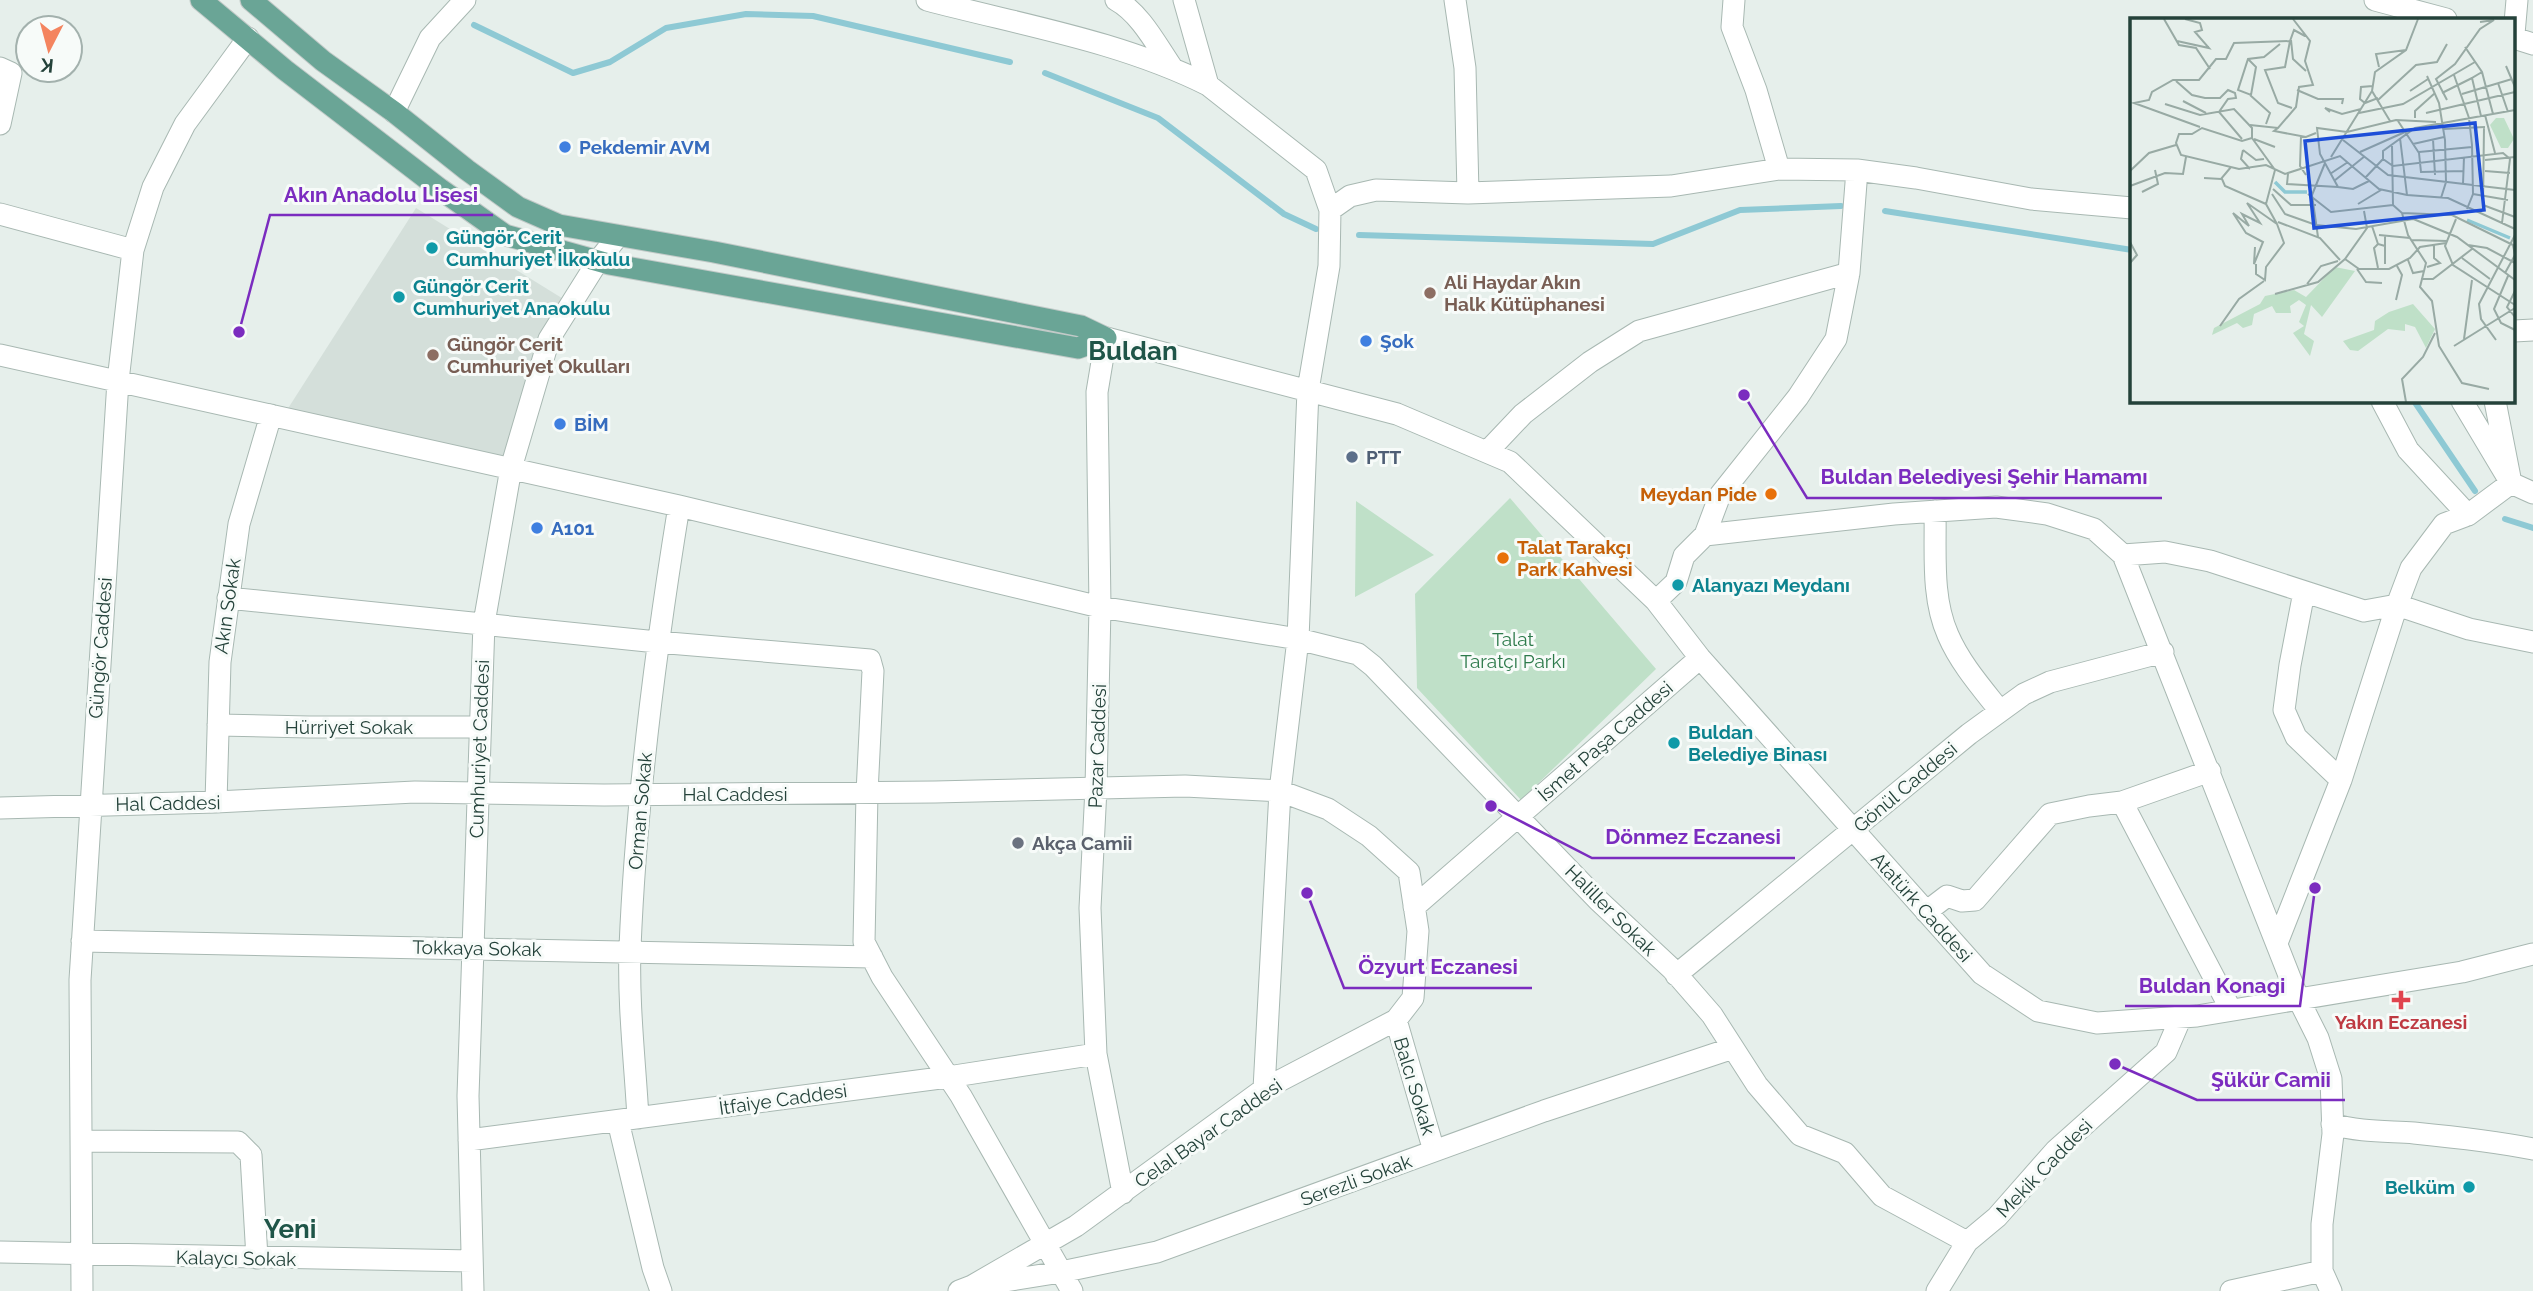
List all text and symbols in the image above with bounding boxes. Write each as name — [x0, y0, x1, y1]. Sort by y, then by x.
north arrow — [14, 14, 84, 84]
inset map — [2130, 18, 2516, 402]
text: K — [39, 54, 55, 78]
place label: Pekdemir AVM — [579, 136, 710, 158]
marker: Pekdemir AVM — [557, 139, 573, 155]
callout: Akın Anadolu Lisesi — [270, 173, 493, 215]
text: Akın Anadolu Lisesi — [284, 182, 478, 207]
place label: Güngör Cerit Cumhuriyet İlkokulu — [446, 226, 630, 270]
marker: Güngör Cerit Cumhuriyet İlkokulu — [424, 240, 440, 256]
place label: Ali Haydar Akın Halk Kütüphanesi — [1444, 271, 1605, 315]
place label: Güngör Cerit Cumhuriyet Anaokulu — [413, 275, 610, 319]
marker: Ali Haydar Akın Halk Kütüphanesi — [1422, 285, 1438, 301]
marker: Güngör Cerit Cumhuriyet Anaokulu — [391, 289, 407, 305]
place label: Şok — [1380, 330, 1414, 352]
place label: Güngör Cerit Cumhuriyet Okulları — [447, 333, 630, 377]
marker: Şok — [1358, 333, 1374, 349]
district label: Buldan — [1088, 336, 1178, 366]
marker: Güngör Cerit Cumhuriyet Okulları — [425, 347, 441, 363]
place label: BİM — [574, 413, 609, 435]
marker: BİM — [552, 416, 568, 432]
place label: PTT — [1366, 446, 1402, 468]
marker: PTT — [1344, 449, 1360, 465]
callout: Buldan Belediyesi Şehir Hamamı — [1807, 456, 2162, 498]
text: Buldan Belediyesi Şehir Hamamı — [1821, 464, 2148, 489]
place label: Meydan Pide — [1640, 483, 1757, 505]
marker: Meydan Pide — [1763, 486, 1779, 502]
place label: A101 — [551, 517, 594, 539]
marker: A101 — [529, 520, 545, 536]
place label: Talat Tarakçı Park Kahvesi — [1517, 536, 1633, 580]
marker: Talat Tarakçı Park Kahvesi — [1495, 550, 1511, 566]
street label: Akın Sokak — [209, 557, 245, 655]
place label: Alanyazı Meydanı — [1692, 574, 1850, 596]
street label: Güngör Caddesi — [84, 577, 116, 719]
marker: Alanyazı Meydanı — [1670, 577, 1686, 593]
park label: Talat Taratçı Parkı — [1460, 628, 1566, 672]
street label: Cumhuriyet Caddesi — [465, 659, 493, 839]
street label: İsmet Paşa Caddesi — [1533, 676, 1677, 806]
street label: Pazar Caddesi — [1084, 683, 1110, 809]
street label: Hürriyet Sokak — [285, 716, 413, 738]
place label: Buldan Belediye Binası — [1688, 721, 1827, 765]
marker: Buldan Belediye Binası — [1666, 735, 1682, 751]
street label: Gönül Caddesi — [1849, 737, 1961, 837]
street label: Orman Sokak — [624, 751, 656, 871]
street label: Hal Caddesi — [682, 783, 788, 805]
street label: Hal Caddesi — [115, 791, 221, 815]
callout: Dönmez Eczanesi — [1592, 816, 1795, 858]
text: Dönmez Eczanesi — [1605, 824, 1781, 849]
place label: Akça Camii — [1032, 832, 1132, 854]
marker: Akça Camii — [1010, 835, 1026, 851]
street label: Atatürk Caddesi — [1867, 848, 1977, 966]
street label: Haliller Sokak — [1561, 860, 1661, 960]
street label: Tokkaya Sokak — [412, 936, 542, 960]
callout: Özyurt Eczanesi — [1344, 946, 1532, 988]
text: Özyurt Eczanesi — [1358, 954, 1518, 979]
callout: Buldan Konagi — [2125, 964, 2300, 1006]
text: Buldan Konagi — [2139, 973, 2285, 998]
marker: Yakın Eczanesi — [2393, 992, 2409, 1008]
place label: Yakın Eczanesi — [2335, 1011, 2467, 1033]
street label: Balcı Sokak — [1390, 1035, 1440, 1137]
callout: Şükür Camii — [2197, 1058, 2345, 1100]
text: Şükür Camii — [2211, 1067, 2331, 1092]
street label: Celal Bayar Caddesi — [1130, 1074, 1286, 1192]
street label: İtfaiye Caddesi — [718, 1079, 848, 1119]
street label: Mekik Caddesi — [1992, 1114, 2096, 1222]
street label: Serezli Sokak — [1297, 1150, 1415, 1210]
place label: Belküm — [2385, 1176, 2455, 1198]
marker: Belküm — [2461, 1179, 2477, 1195]
district label: Yeni — [264, 1214, 316, 1244]
street label: Kalaycı Sokak — [176, 1246, 296, 1270]

